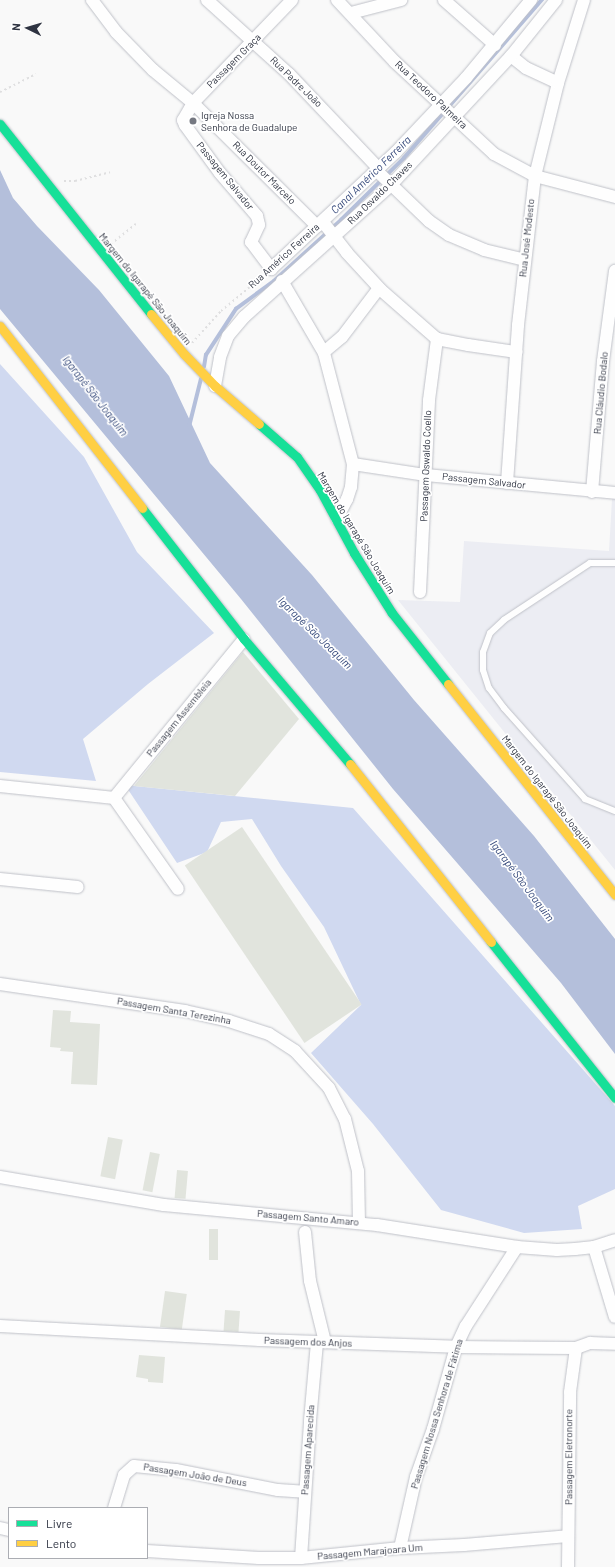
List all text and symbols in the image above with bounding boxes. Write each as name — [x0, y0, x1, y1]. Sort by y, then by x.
north arrow — [8, 8, 48, 48]
text: N — [9, 23, 22, 31]
street label: Passagem Graça — [204, 31, 264, 91]
street label: Rua Padre João — [267, 54, 325, 110]
street label: Rua Teodoro Palmeira — [392, 58, 470, 132]
place label: Igreja Nossa Senhora de Guadalupe — [201, 109, 297, 132]
marker: Igreja Nossa Senhora de Guadalupe — [188, 116, 198, 126]
water label: Canal Américo Ferreira — [328, 133, 414, 217]
street label: Rua Doutor Marcelo — [230, 139, 298, 207]
street label: Passagem Salvador — [194, 140, 256, 212]
street label: Rua Osvaldo Chaves — [345, 159, 415, 227]
street label: Rua José Modesto — [517, 198, 537, 278]
street label: Rua Américo Ferreira — [246, 221, 322, 291]
street label: Margem do Igarapé São Joaquim — [96, 231, 194, 347]
street label: Rua Cláudio Bodalo — [591, 351, 611, 435]
water label: Igarapé São Joaquim — [60, 353, 130, 439]
street label: Passagem Oswaldo Coello — [418, 410, 434, 522]
street label: Margem do Igarapé São Joaquim — [315, 470, 397, 596]
street label: Passagem Salvador — [442, 471, 526, 491]
water label: Igarapé São Joaquim — [275, 594, 355, 672]
street label: Passagem Assembleia — [144, 677, 214, 759]
street label: Margem do Igarapé São Joaquim — [499, 733, 595, 851]
water label: Igarapé São Joaquim — [487, 838, 557, 924]
street label: Passagem Santa Terezinha — [116, 995, 232, 1027]
street label: Passagem Santo Amaro — [257, 1208, 359, 1228]
street label: Passagem dos Anjos — [264, 1334, 352, 1350]
street label: Passagem Nossa Senhora de Fátima — [408, 1338, 466, 1490]
street label: Passagem Aparecida — [299, 1404, 317, 1496]
street label: Passagem Eletronorte — [563, 1409, 575, 1505]
street label: Passagem João de Deus — [142, 1461, 248, 1489]
legend — [8, 1507, 148, 1559]
text: Livre — [46, 1516, 72, 1530]
text: Lento — [46, 1536, 76, 1550]
street label: Passagem Marajoara Um — [317, 1541, 423, 1563]

